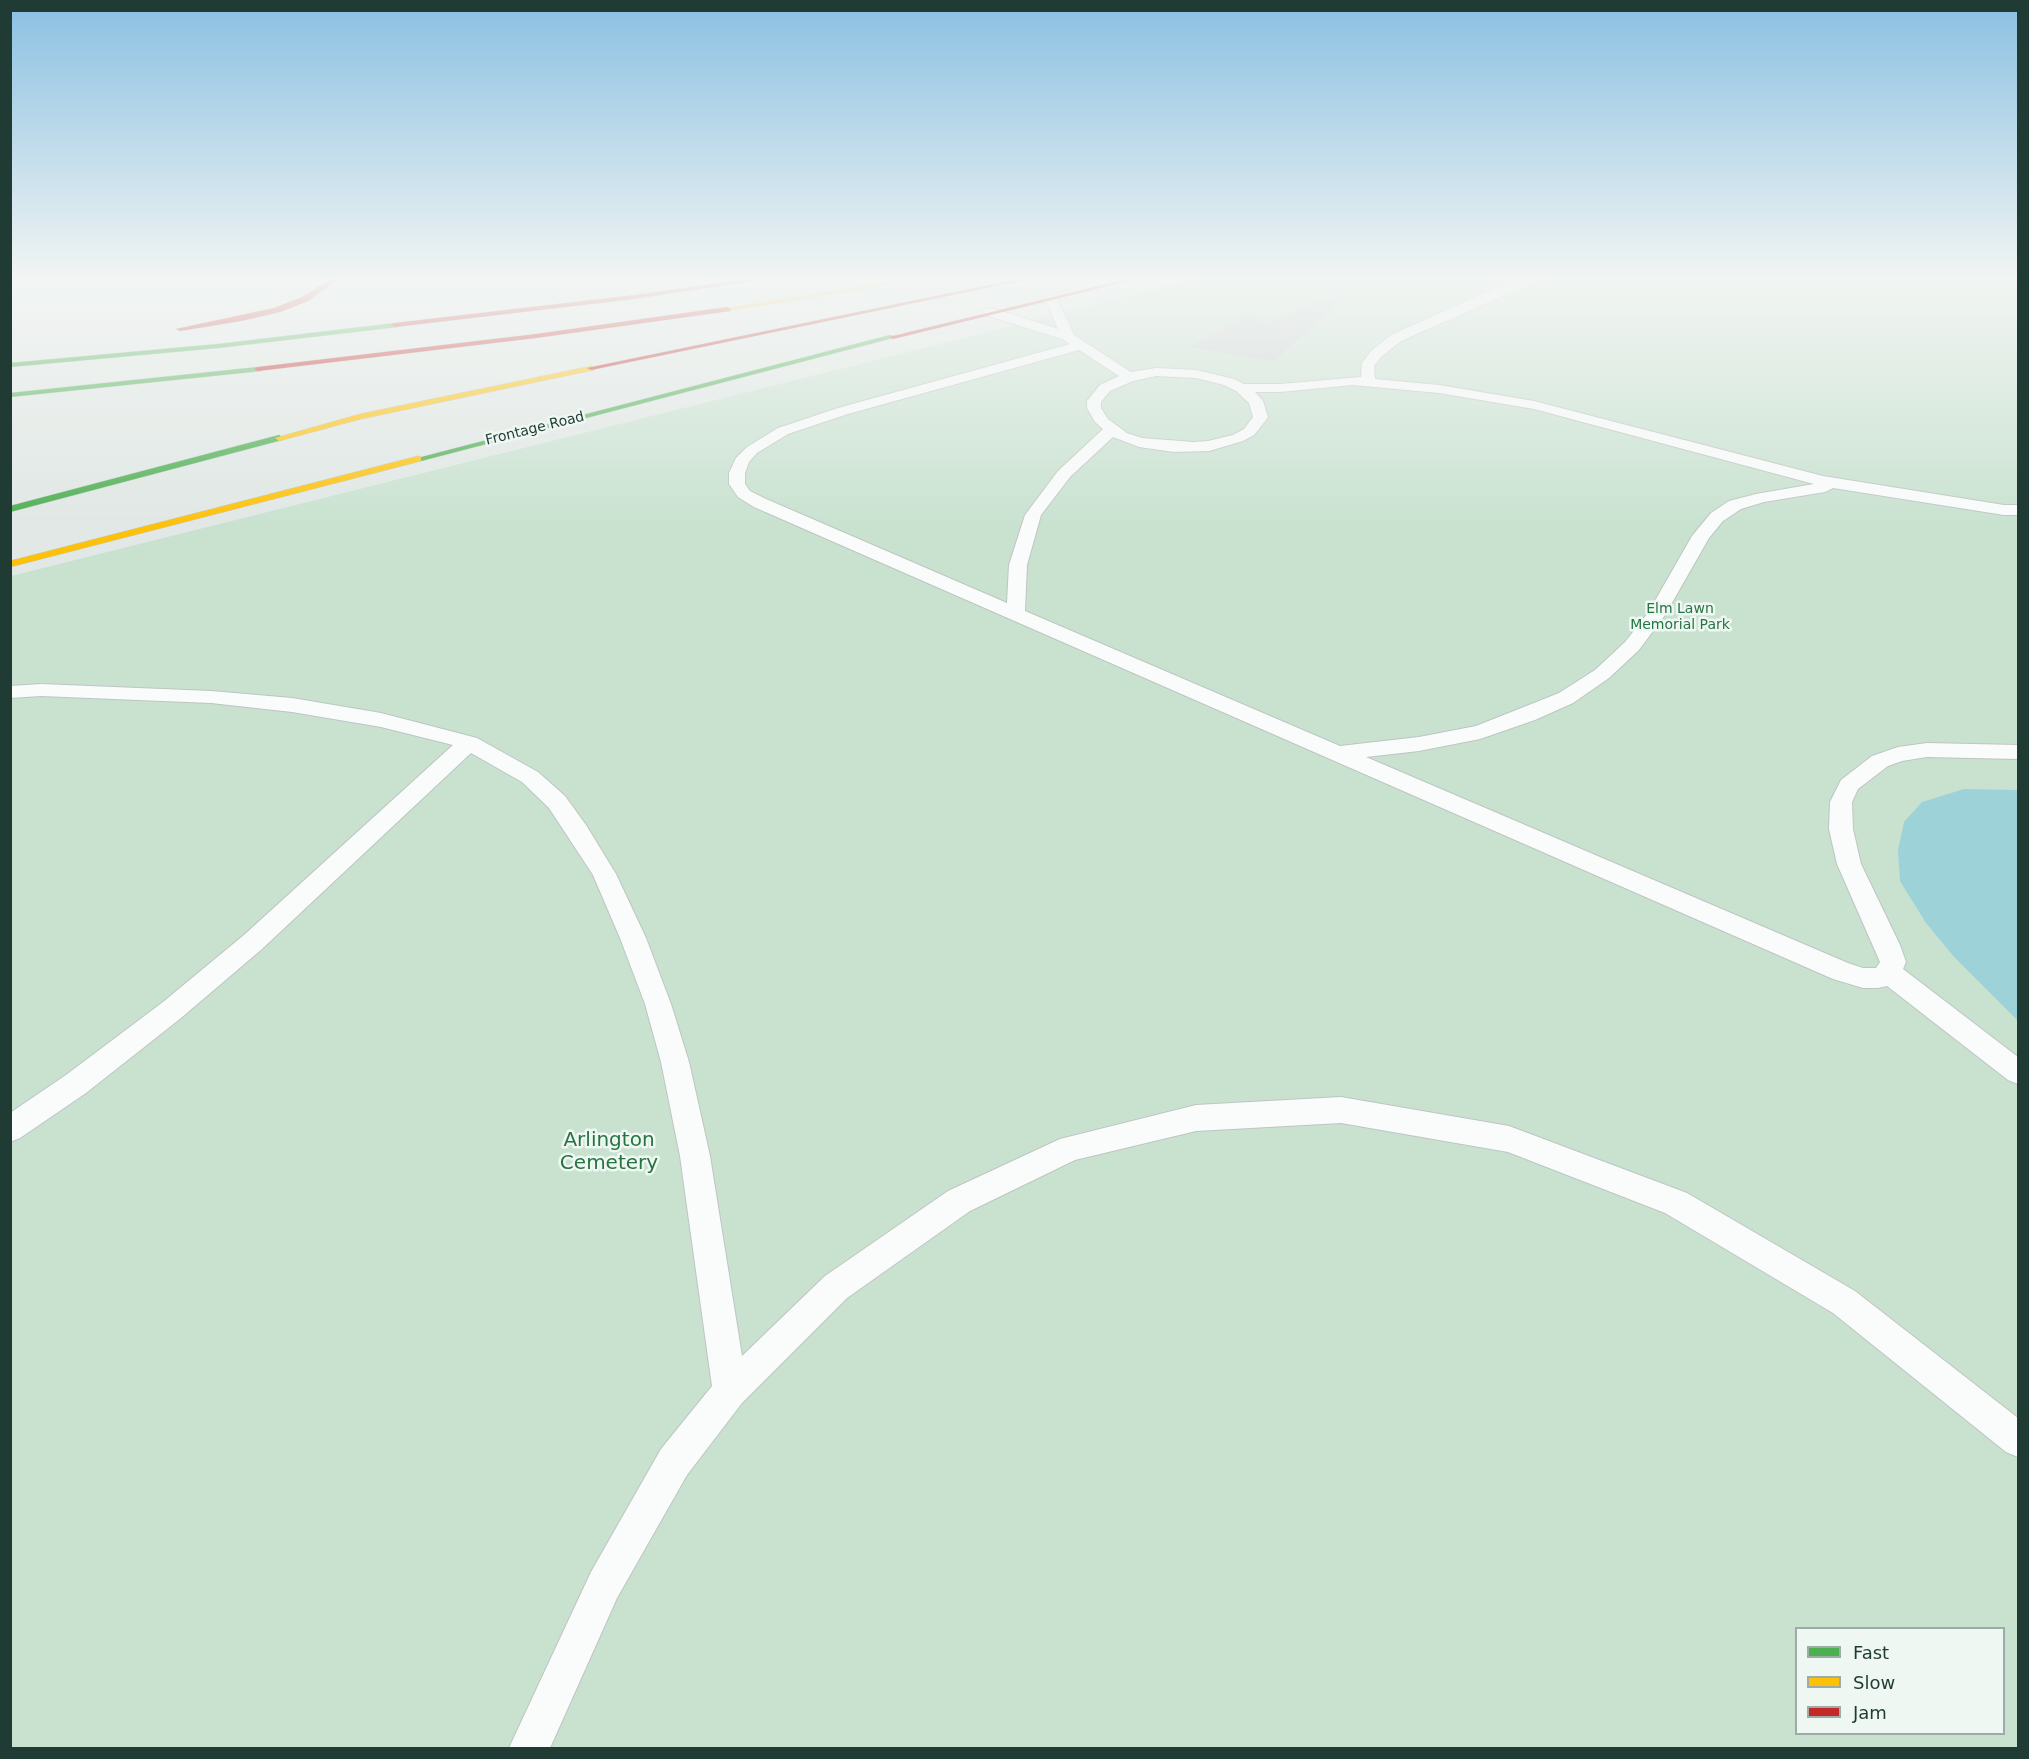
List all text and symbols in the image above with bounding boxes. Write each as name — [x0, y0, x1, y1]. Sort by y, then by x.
street label: Frontage Road — [484, 409, 586, 449]
park label: Elm Lawn Memorial Park — [1630, 601, 1730, 634]
park label: Arlington Cemetery — [560, 1129, 658, 1176]
legend — [1795, 1627, 2005, 1735]
text: Fast — [1853, 1642, 1889, 1663]
text: Slow — [1853, 1672, 1895, 1693]
text: Jam — [1853, 1702, 1887, 1723]

